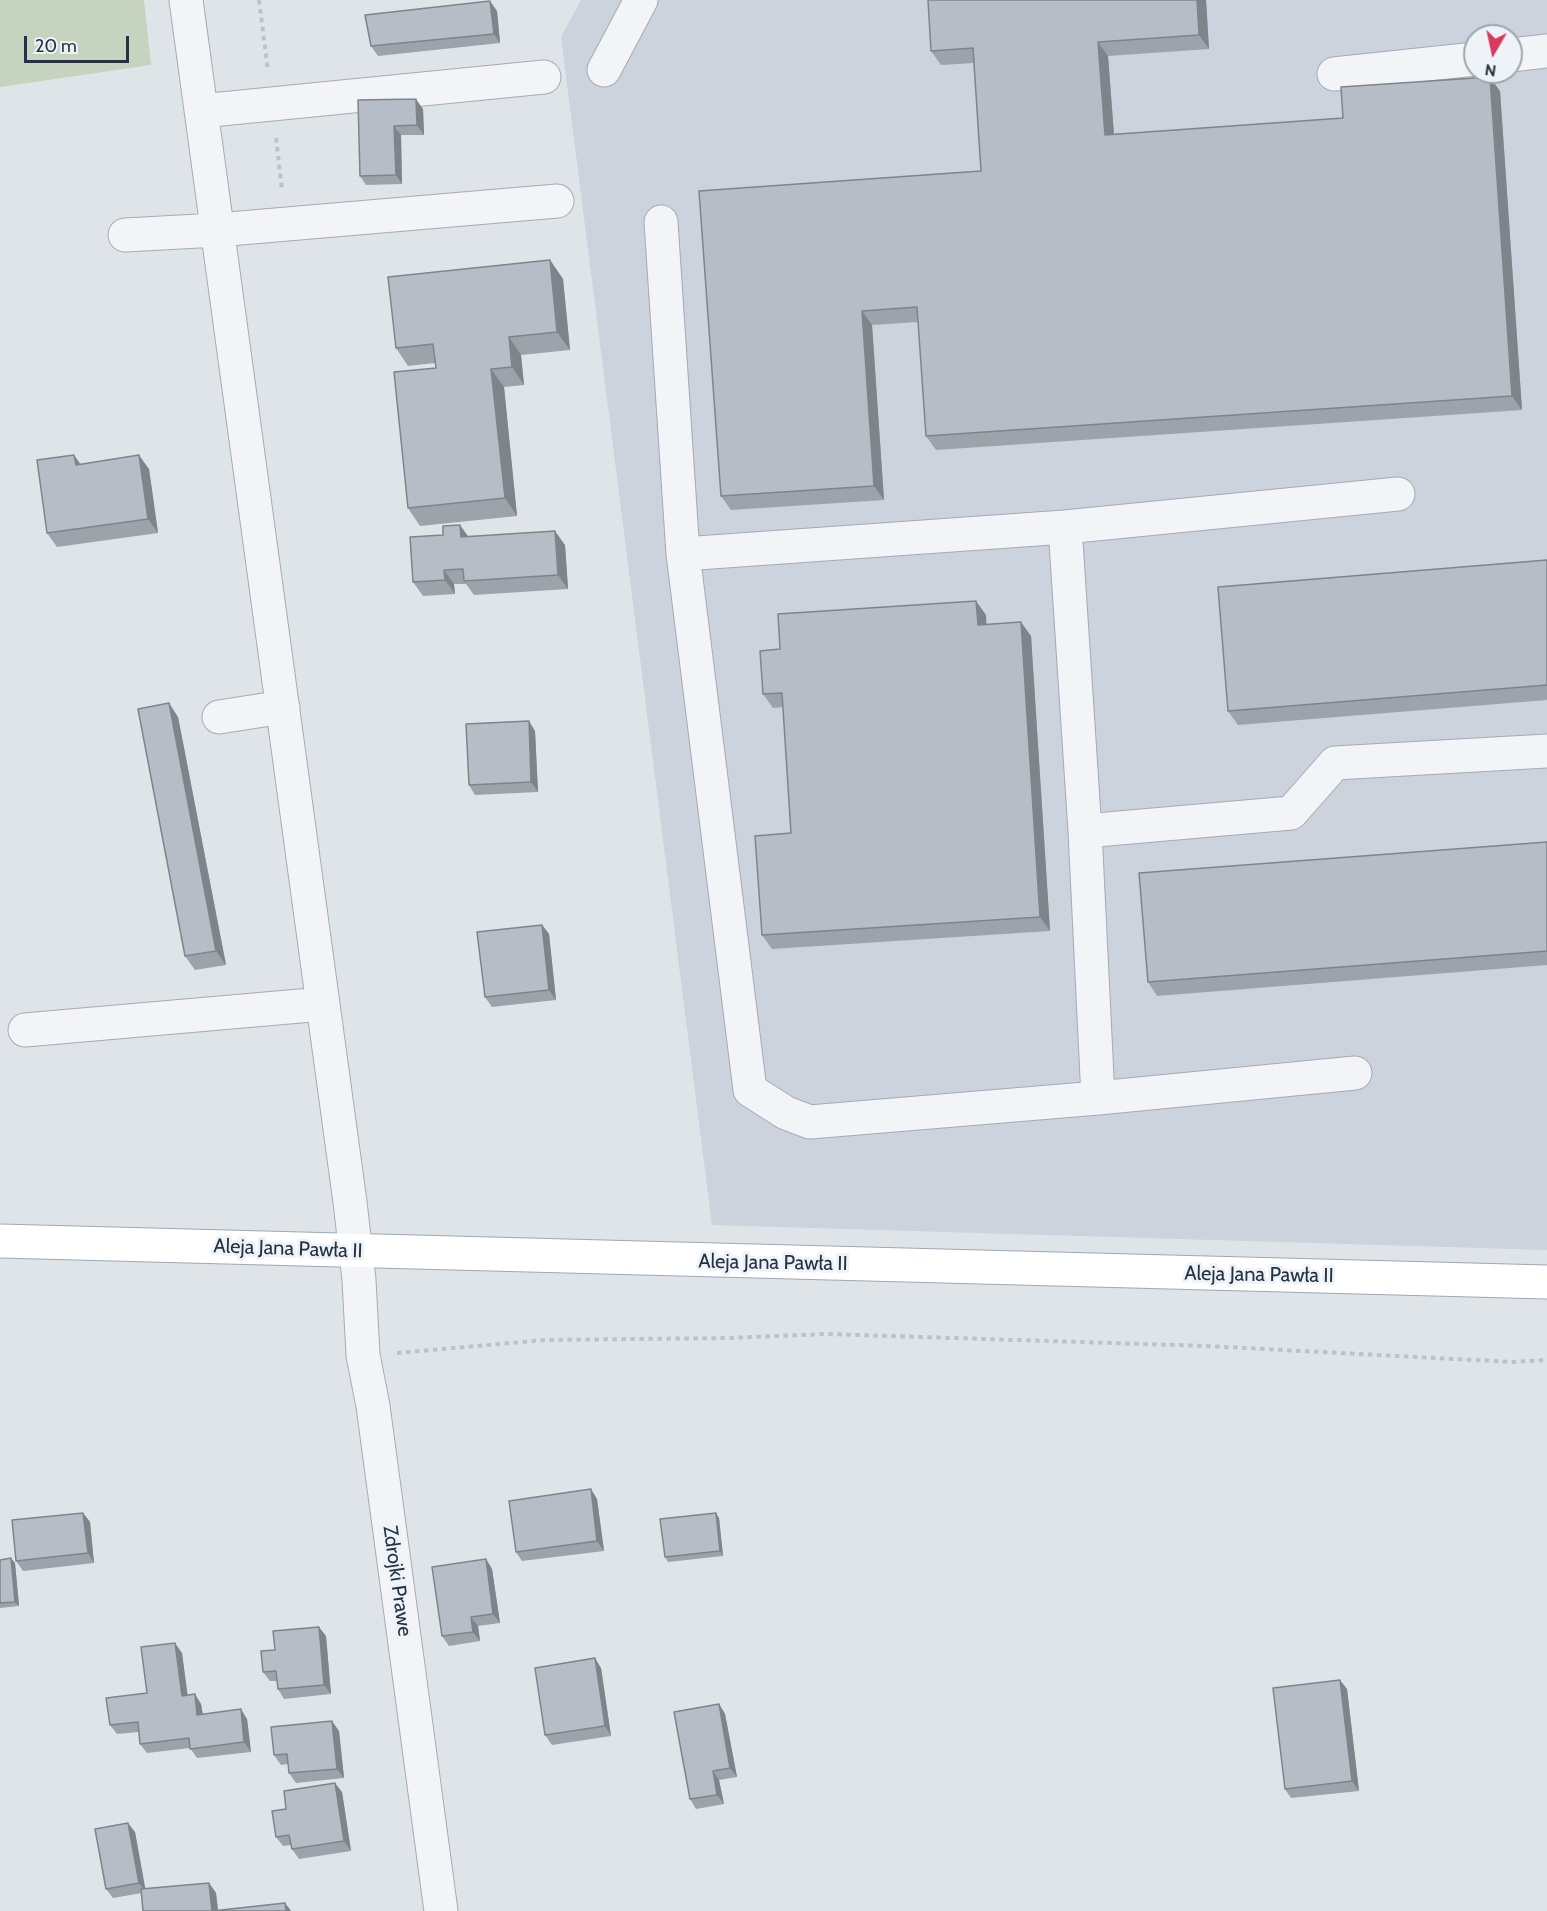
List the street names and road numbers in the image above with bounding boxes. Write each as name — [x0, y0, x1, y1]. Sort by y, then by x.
street label: Aleja Jana Pawła II — [213, 1234, 363, 1264]
street label: Aleja Jana Pawła II — [698, 1250, 848, 1276]
street label: Aleja Jana Pawła II — [1184, 1262, 1334, 1288]
street label: Zdrojki Prawe — [377, 1524, 417, 1638]

